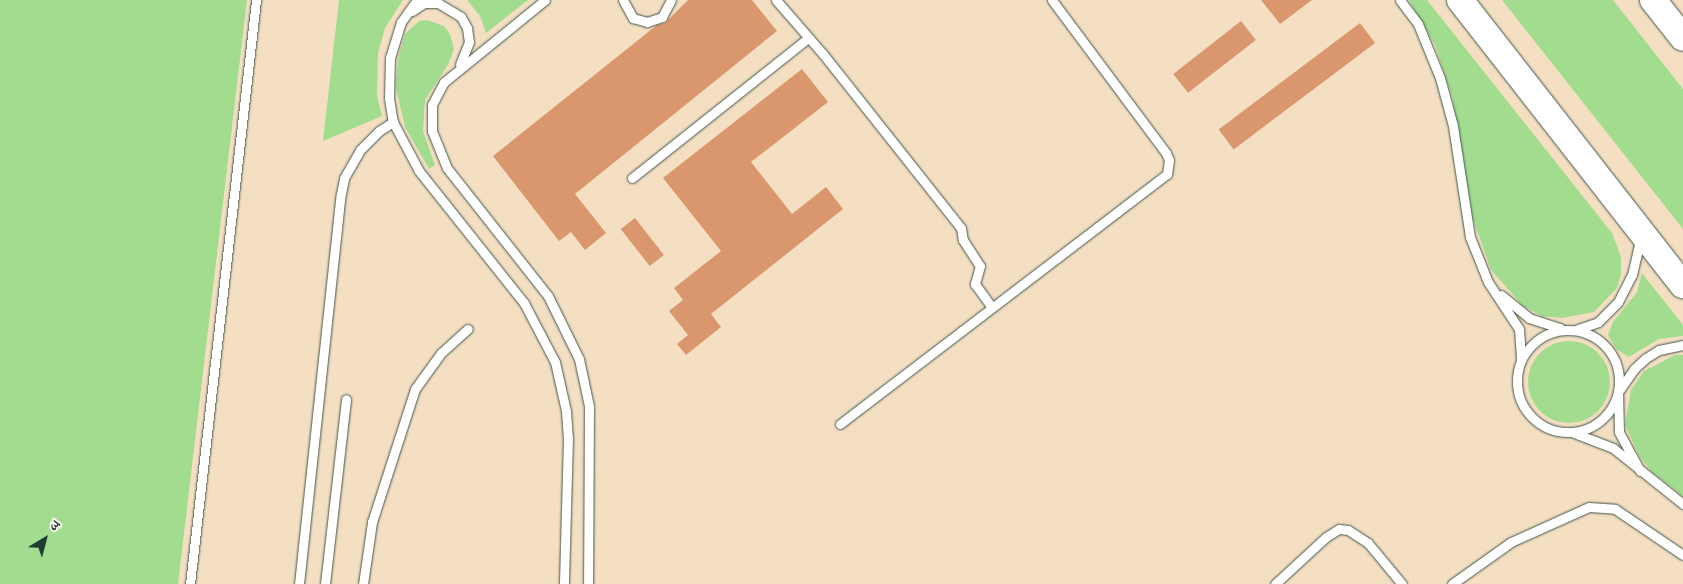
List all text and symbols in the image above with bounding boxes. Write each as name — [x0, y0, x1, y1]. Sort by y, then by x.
north arrow — [20, 514, 70, 564]
text: उ — [46, 517, 63, 536]

